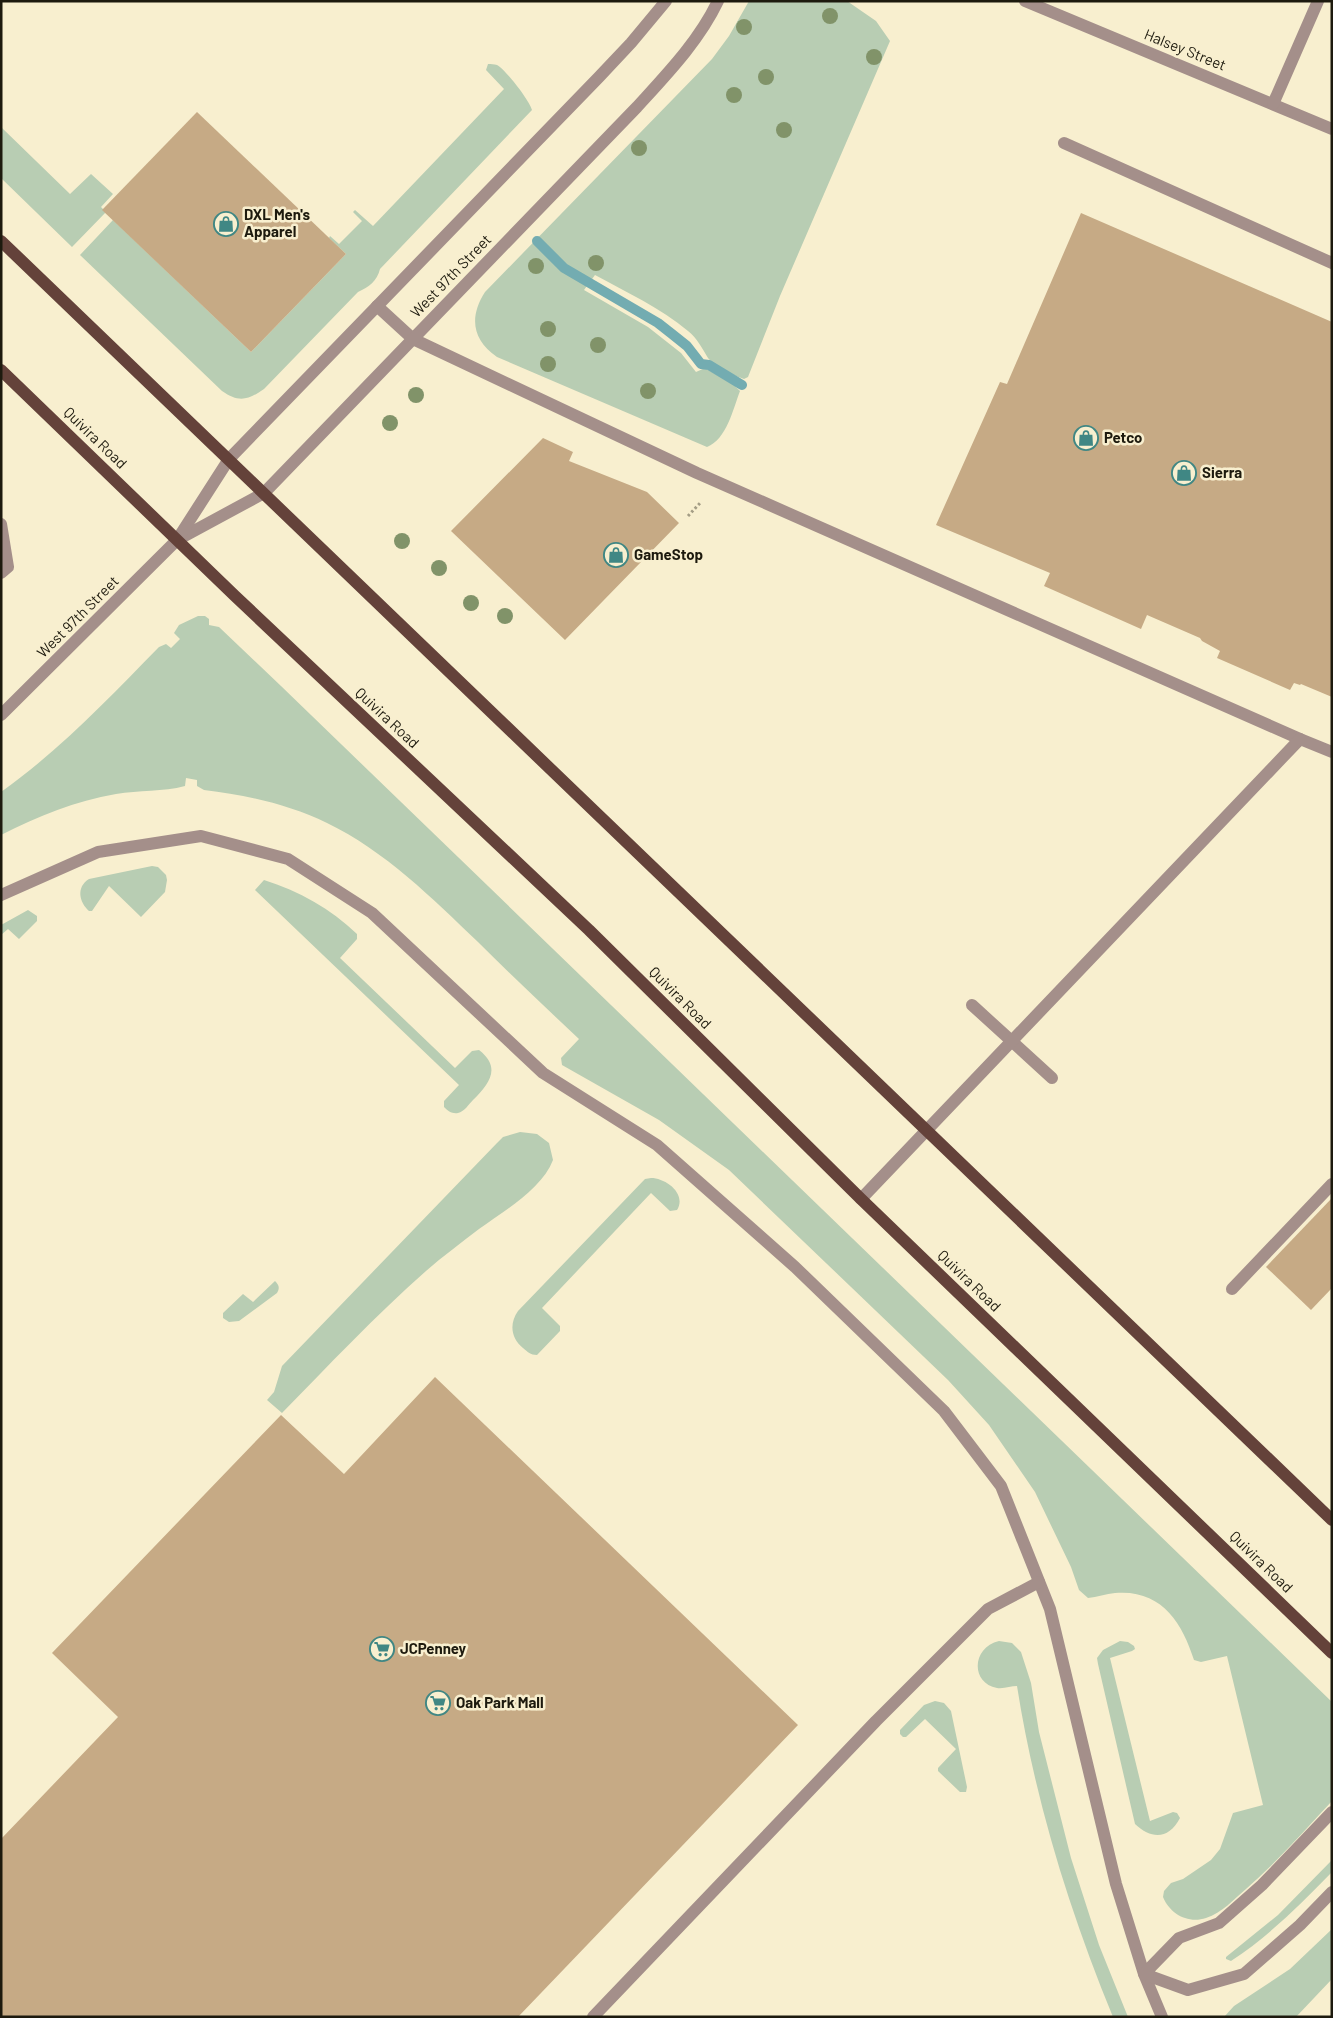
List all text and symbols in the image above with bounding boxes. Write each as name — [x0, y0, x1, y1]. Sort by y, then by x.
street label: Halsey Street — [1142, 24, 1229, 74]
place label: DXL Men's Apparel — [244, 205, 311, 240]
shop icon: DXL Men's Apparel — [213, 211, 239, 237]
street label: West 97th Street — [406, 230, 494, 321]
street label: Quivira Road — [60, 403, 131, 472]
shop icon: Petco — [1073, 425, 1099, 451]
place label: Petco — [1104, 428, 1142, 446]
shop icon: Sierra — [1171, 460, 1197, 486]
place label: Sierra — [1202, 463, 1242, 481]
shop icon: GameStop — [603, 542, 629, 568]
place label: GameStop — [634, 545, 703, 563]
street label: West 97th Street — [33, 572, 122, 661]
street label: Quivira Road — [352, 683, 423, 751]
street label: Quivira Road — [646, 962, 716, 1032]
street label: Quivira Road — [934, 1246, 1005, 1315]
street label: Quivira Road — [1226, 1527, 1297, 1596]
supermarket icon: JCPenney — [369, 1636, 395, 1662]
place label: JCPenney — [400, 1639, 467, 1657]
supermarket icon: Oak Park Mall — [425, 1690, 451, 1716]
place label: Oak Park Mall — [456, 1693, 544, 1711]

